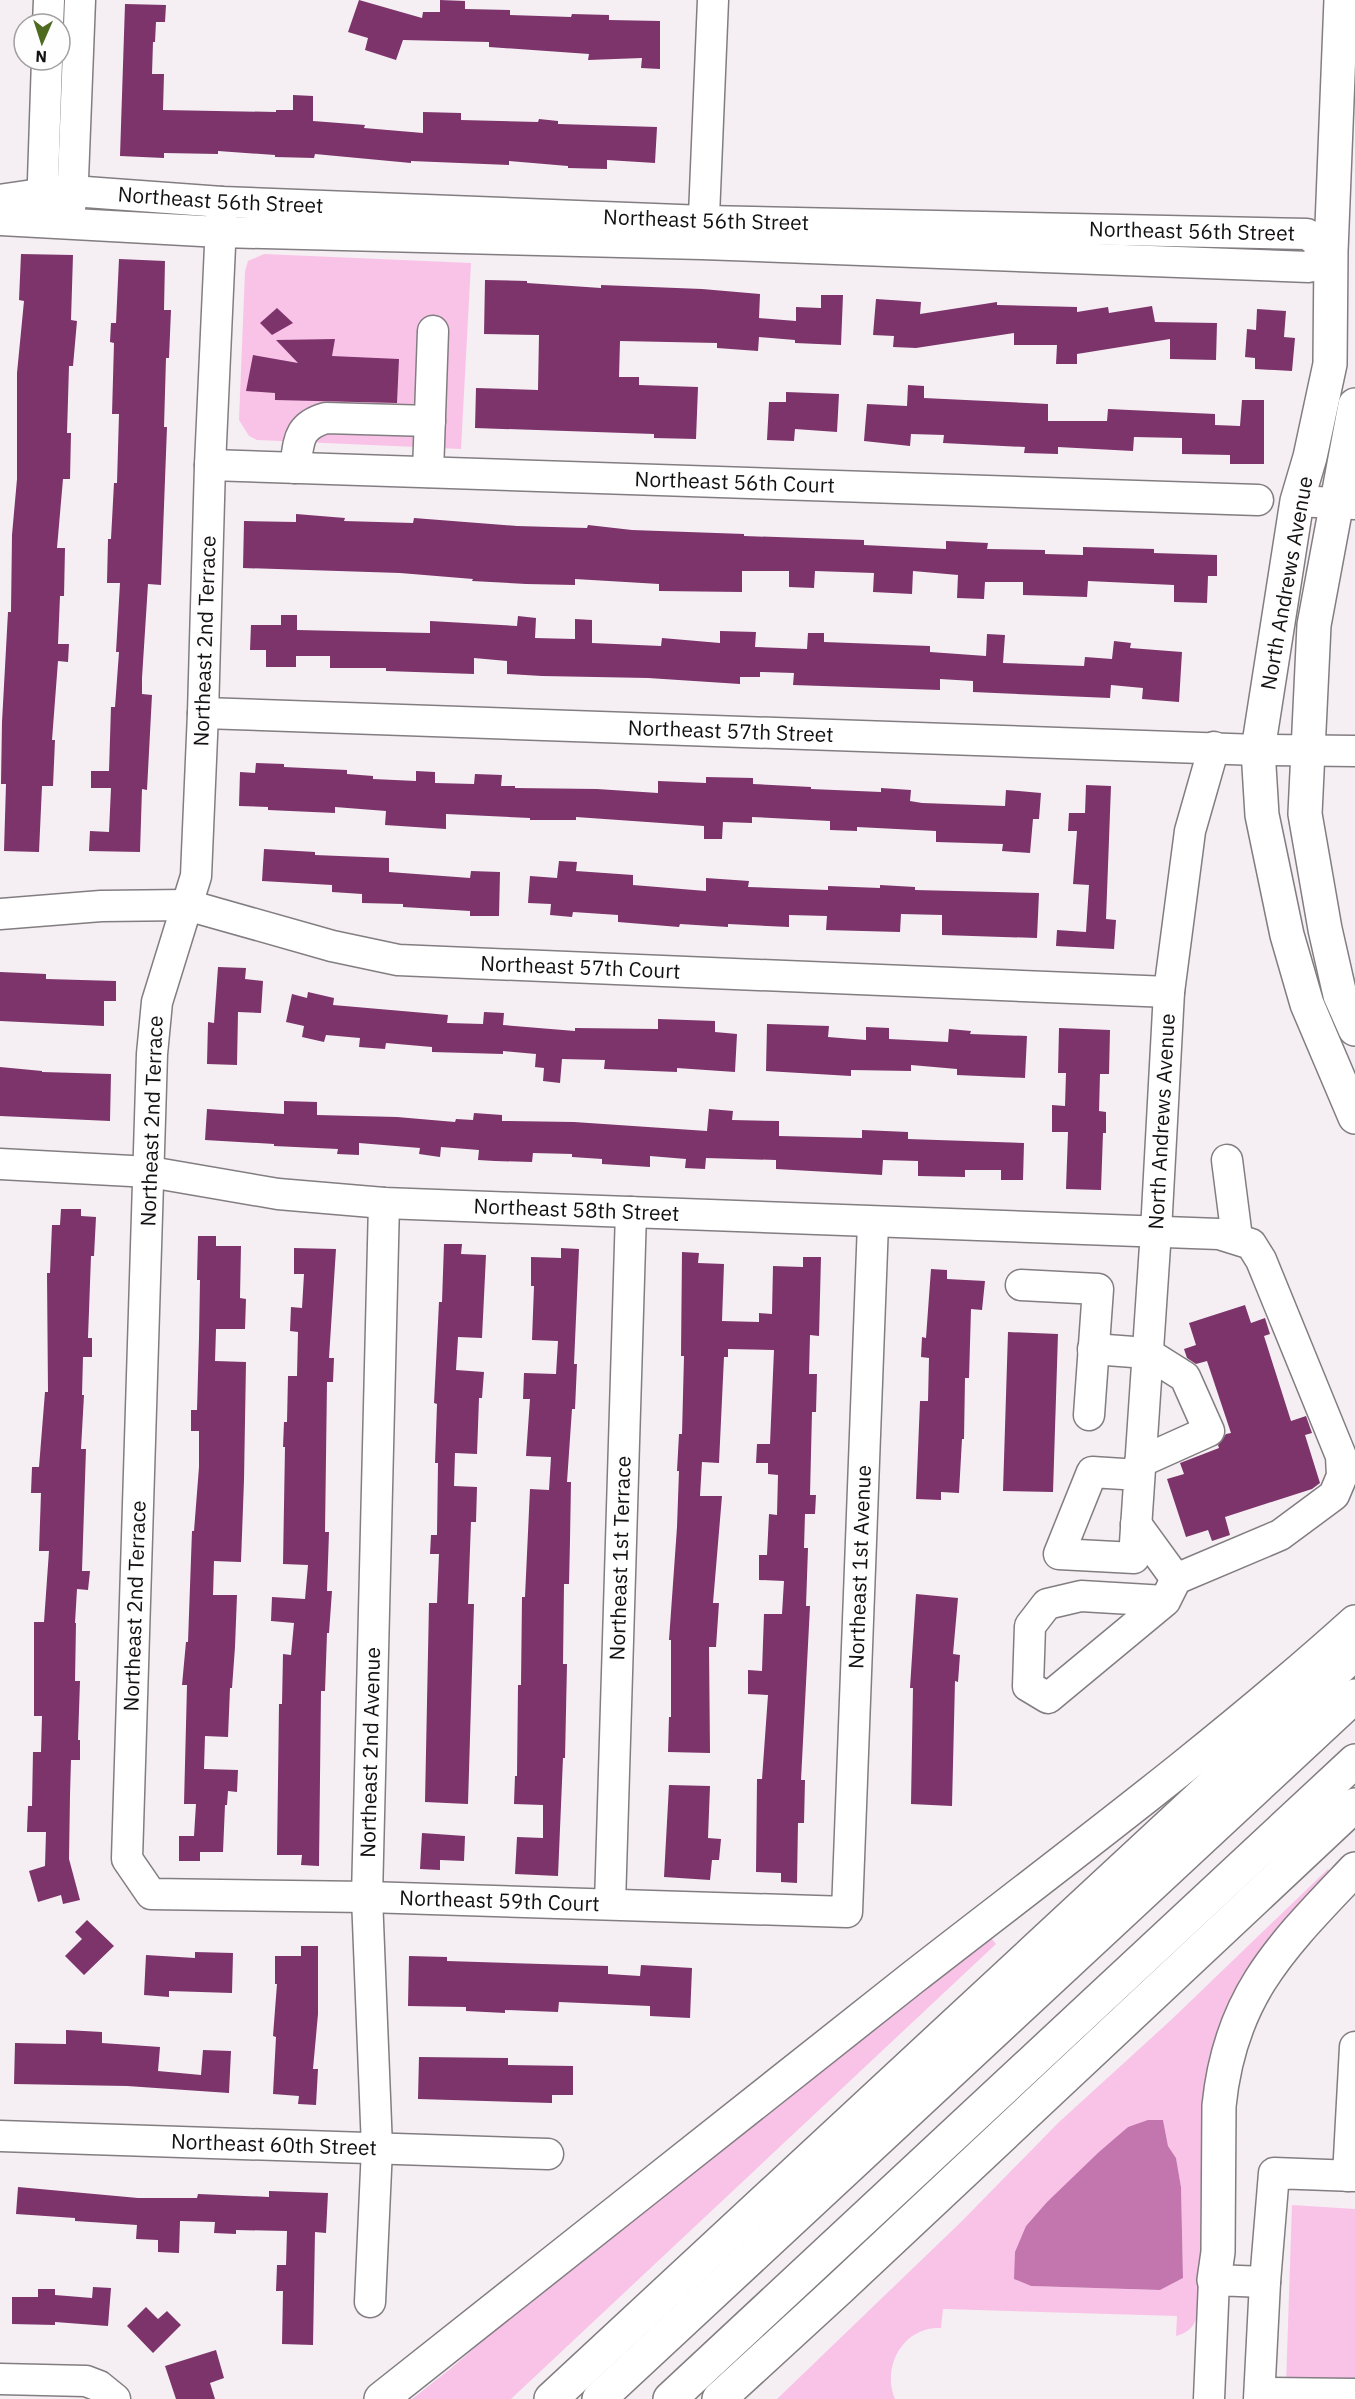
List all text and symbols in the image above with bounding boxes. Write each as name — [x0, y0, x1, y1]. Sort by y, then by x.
north arrow — [12, 12, 72, 72]
text: N — [35, 47, 48, 67]
street label: Northeast 56th Street — [117, 179, 324, 219]
street label: Northeast 56th Street — [603, 202, 809, 236]
street label: Northeast 56th Street — [1089, 214, 1295, 247]
street label: Northeast 56th Court — [634, 464, 835, 499]
street label: North Andrews Avenue — [1253, 474, 1319, 692]
street label: Northeast 2nd Terrace — [186, 535, 222, 747]
street label: Northeast 57th Street — [627, 713, 834, 748]
street label: Northeast 57th Court — [480, 948, 681, 985]
street label: North Andrews Avenue — [1141, 1012, 1181, 1230]
street label: Northeast 2nd Terrace — [133, 1015, 169, 1227]
street label: Northeast 58th Street — [473, 1191, 680, 1227]
street label: Northeast 1st Terrace — [602, 1455, 637, 1661]
street label: Northeast 1st Avenue — [841, 1464, 877, 1669]
street label: Northeast 2nd Terrace — [116, 1500, 152, 1712]
street label: Northeast 2nd Avenue — [353, 1647, 386, 1858]
street label: Northeast 59th Court — [399, 1883, 600, 1917]
street label: Northeast 60th Street — [170, 2127, 377, 2161]

